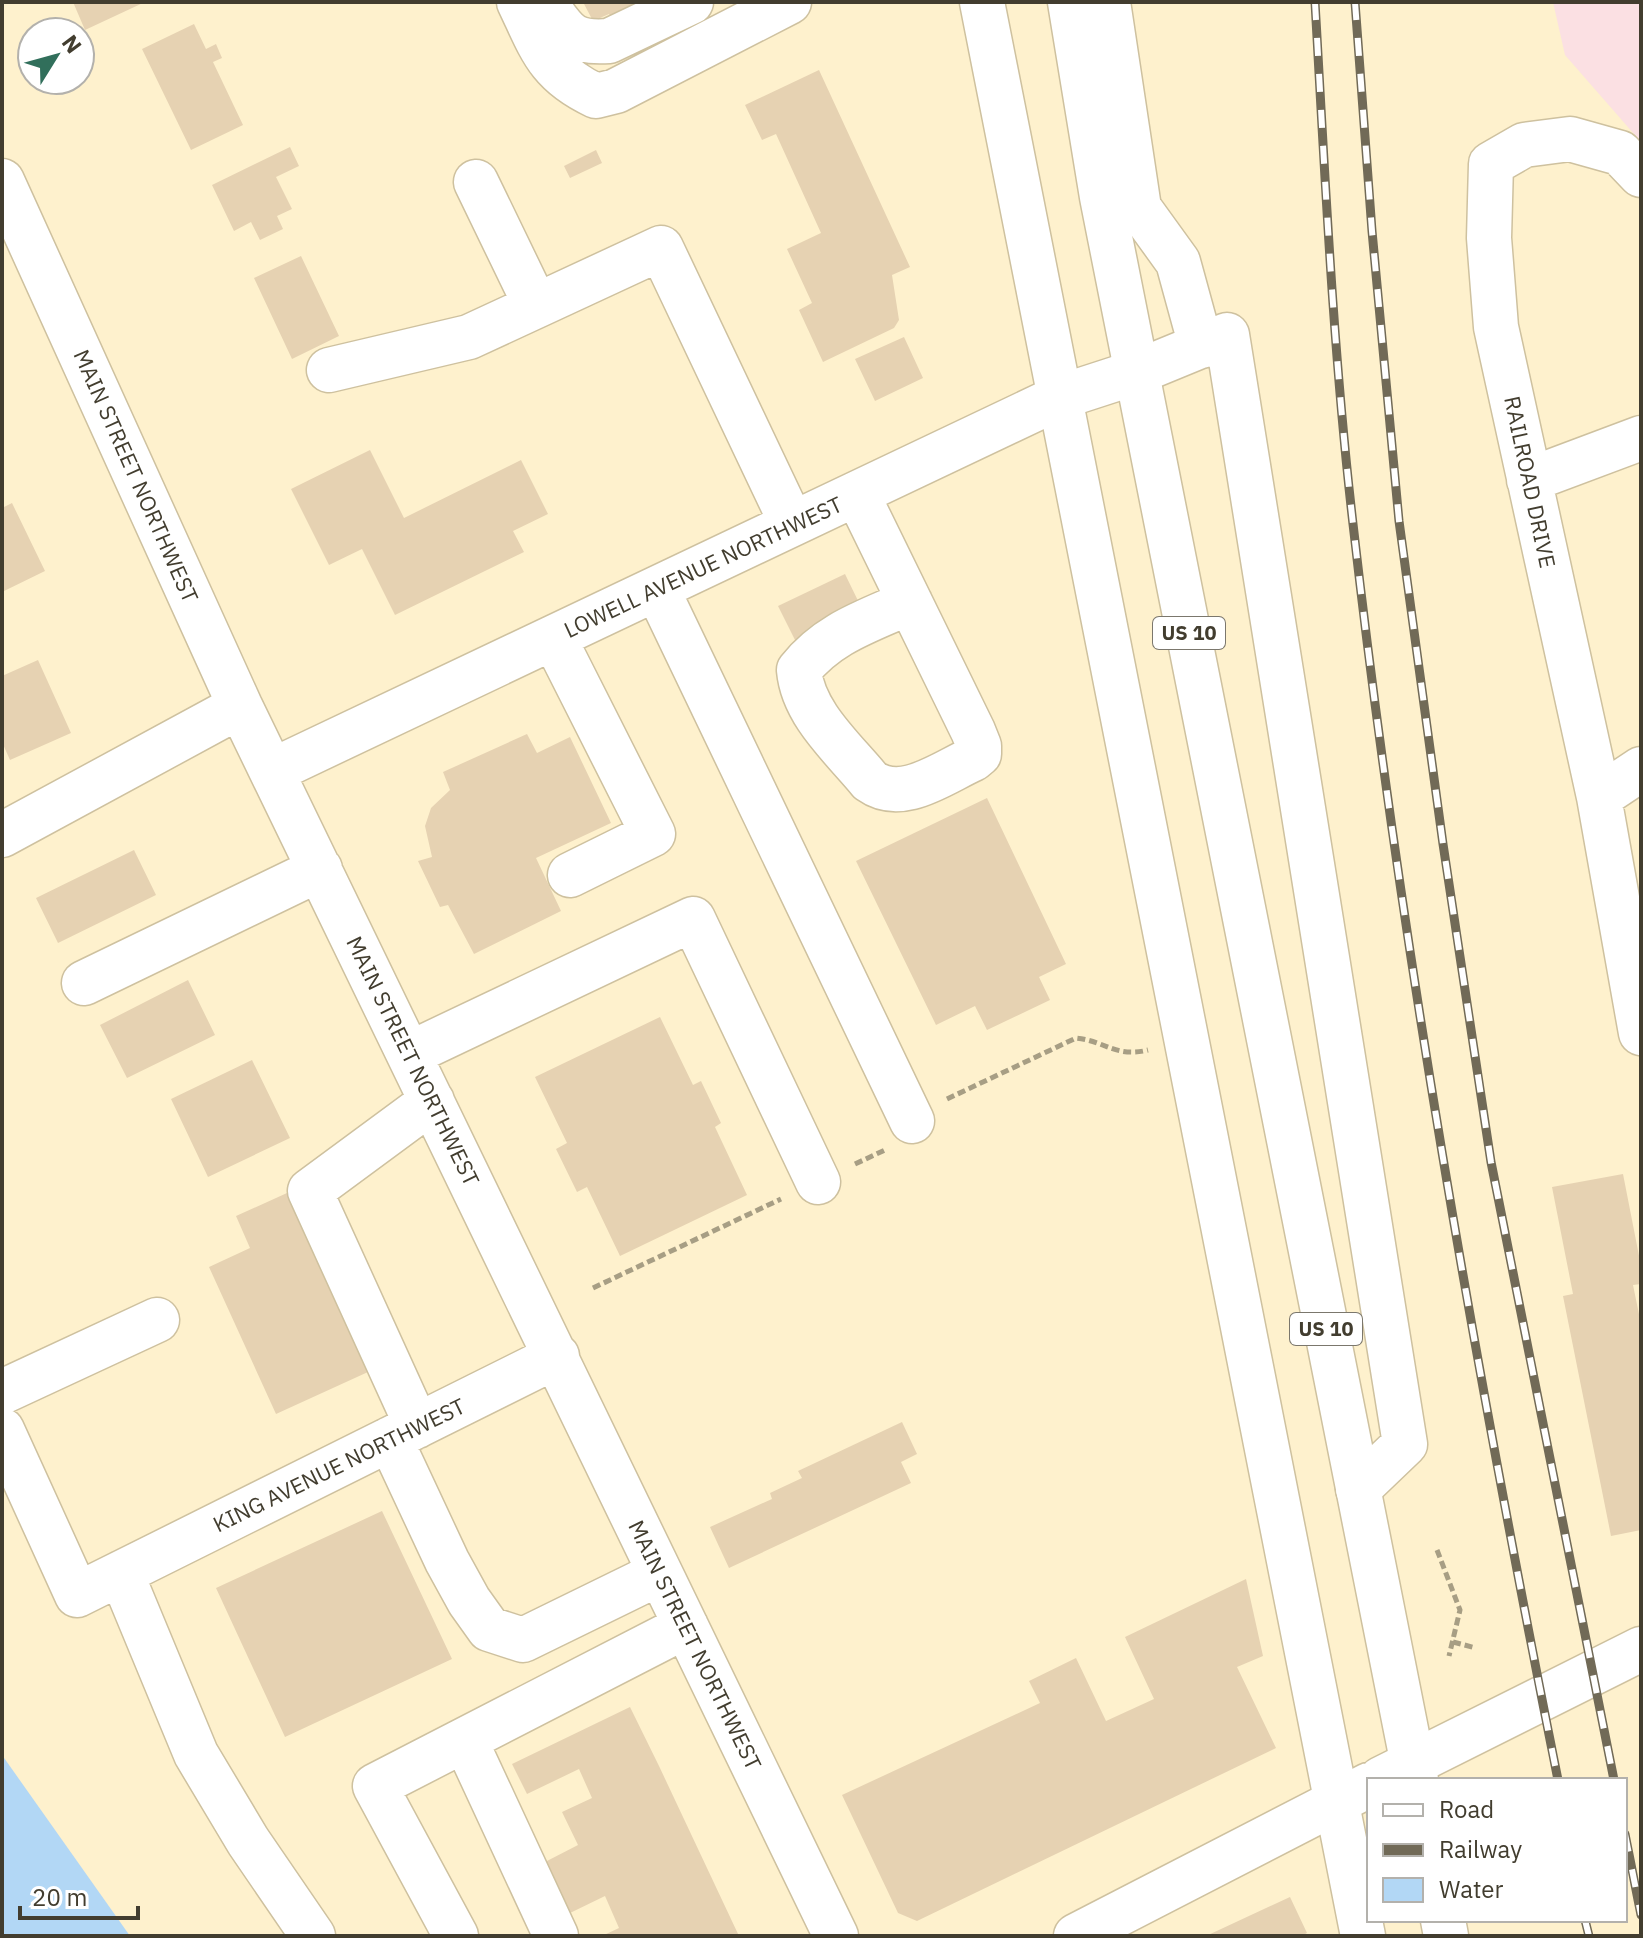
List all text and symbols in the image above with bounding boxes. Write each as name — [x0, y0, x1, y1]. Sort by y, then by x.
north arrow — [16, 16, 96, 96]
text: N — [56, 29, 89, 59]
street label: MAIN STREET NORTHWEST — [67, 345, 206, 607]
street label: RAILROAD DRIVE — [1498, 393, 1563, 571]
street label: LOWELL AVENUE NORTHWEST — [559, 489, 847, 644]
road number: US 10 — [1153, 617, 1225, 649]
street label: MAIN STREET NORTHWEST — [340, 931, 487, 1191]
road number: US 10 — [1290, 1313, 1362, 1345]
street label: KING AVENUE NORTHWEST — [208, 1391, 470, 1538]
street label: MAIN STREET NORTHWEST — [622, 1515, 769, 1775]
legend — [1367, 1778, 1627, 1922]
text: Road — [1439, 1793, 1494, 1825]
text: Railway — [1439, 1833, 1522, 1865]
scale bar — [20, 1870, 138, 1920]
text: Water — [1439, 1873, 1503, 1905]
text: 20 m — [32, 1881, 87, 1913]

